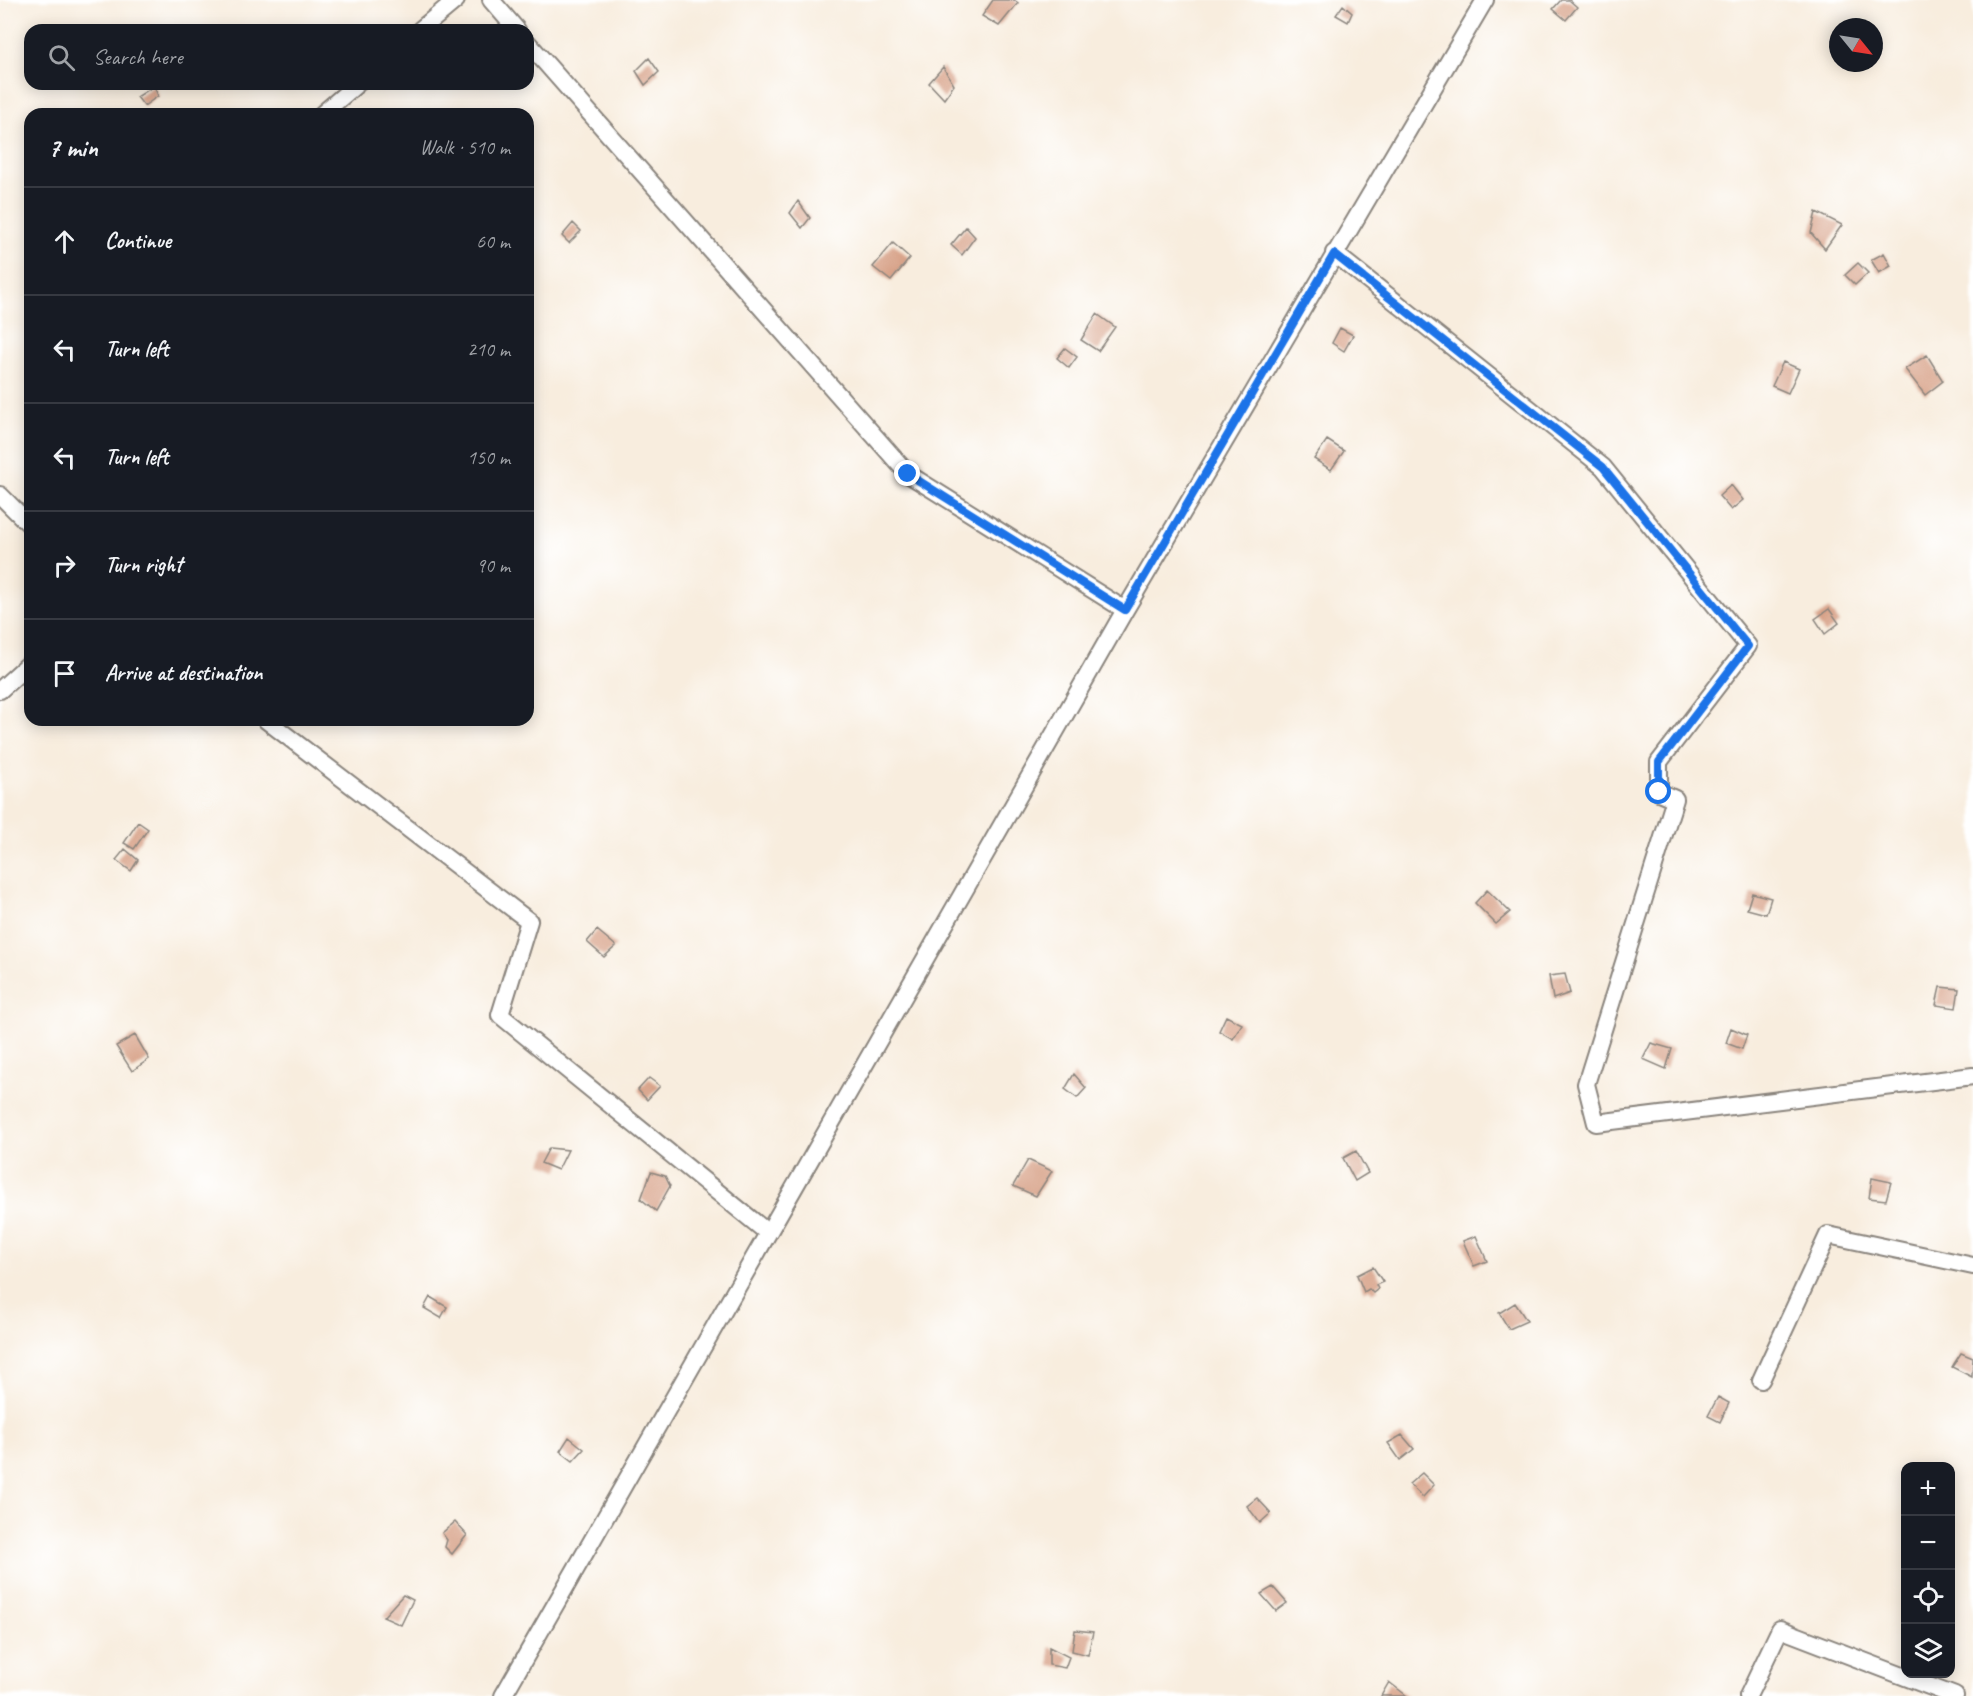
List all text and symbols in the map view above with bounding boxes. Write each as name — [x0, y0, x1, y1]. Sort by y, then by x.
north arrow — [1829, 18, 1883, 72]
search box — [24, 24, 534, 90]
icon: search — [45, 41, 78, 74]
text: Search here — [93, 43, 183, 71]
text: 7 min — [48, 131, 98, 164]
text: Walk · 510 m — [420, 135, 510, 160]
icon: ahead — [48, 225, 81, 258]
text: Continue — [105, 227, 171, 255]
text: 60 m — [476, 229, 510, 254]
icon: left — [48, 333, 81, 366]
text: Turn left — [105, 335, 169, 363]
text: 210 m — [467, 337, 510, 362]
icon: left — [48, 441, 81, 474]
text: Turn left — [105, 443, 169, 471]
text: 150 m — [467, 445, 510, 470]
route end — [894, 460, 920, 486]
icon: right — [48, 549, 81, 582]
text: Turn right — [105, 551, 182, 579]
text: 90 m — [476, 553, 510, 578]
icon: arrive — [48, 657, 81, 690]
text: Arrive at destination — [105, 659, 262, 687]
route start — [1645, 778, 1671, 804]
map controls — [1901, 1462, 1955, 1678]
button: + — [1901, 1462, 1955, 1516]
button: − — [1901, 1516, 1955, 1570]
button: locate — [1901, 1570, 1955, 1624]
button: layers — [1901, 1624, 1955, 1678]

